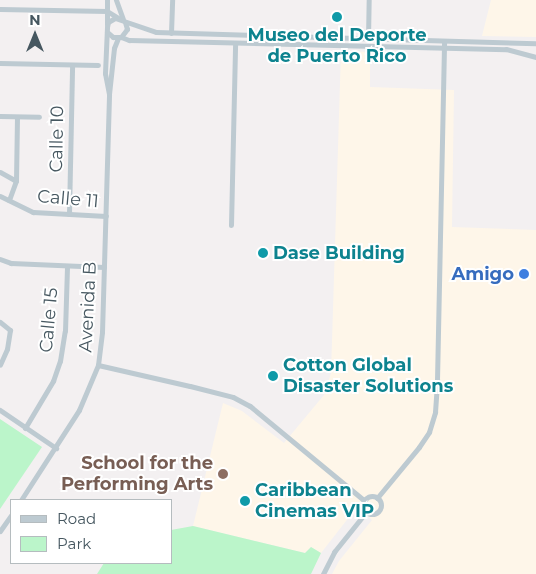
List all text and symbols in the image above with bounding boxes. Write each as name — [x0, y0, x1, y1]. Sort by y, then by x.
north arrow — [10, 10, 60, 60]
text: N — [29, 11, 41, 29]
marker: Museo del Deporte de Puerto Rico — [331, 11, 343, 23]
place label: Museo del Deporte de Puerto Rico — [247, 25, 427, 68]
street label: Calle 10 — [46, 105, 68, 173]
street label: Calle 11 — [36, 186, 100, 212]
place label: Dase Building — [273, 242, 405, 264]
marker: Dase Building — [257, 247, 269, 259]
street label: Avenida B — [75, 261, 101, 353]
place label: Amigo — [452, 263, 514, 285]
marker: Amigo — [518, 268, 530, 280]
street label: Calle 15 — [35, 287, 63, 353]
place label: Cotton Global Disaster Solutions — [283, 355, 453, 398]
marker: Cotton Global Disaster Solutions — [267, 370, 279, 382]
place label: School for the Performing Arts — [61, 453, 213, 496]
marker: School for the Performing Arts — [217, 468, 229, 480]
place label: Caribbean Cinemas VIP — [255, 480, 374, 522]
marker: Caribbean Cinemas VIP — [239, 495, 251, 507]
legend — [10, 499, 172, 564]
text: Road — [57, 509, 96, 528]
text: Park — [57, 534, 91, 553]

